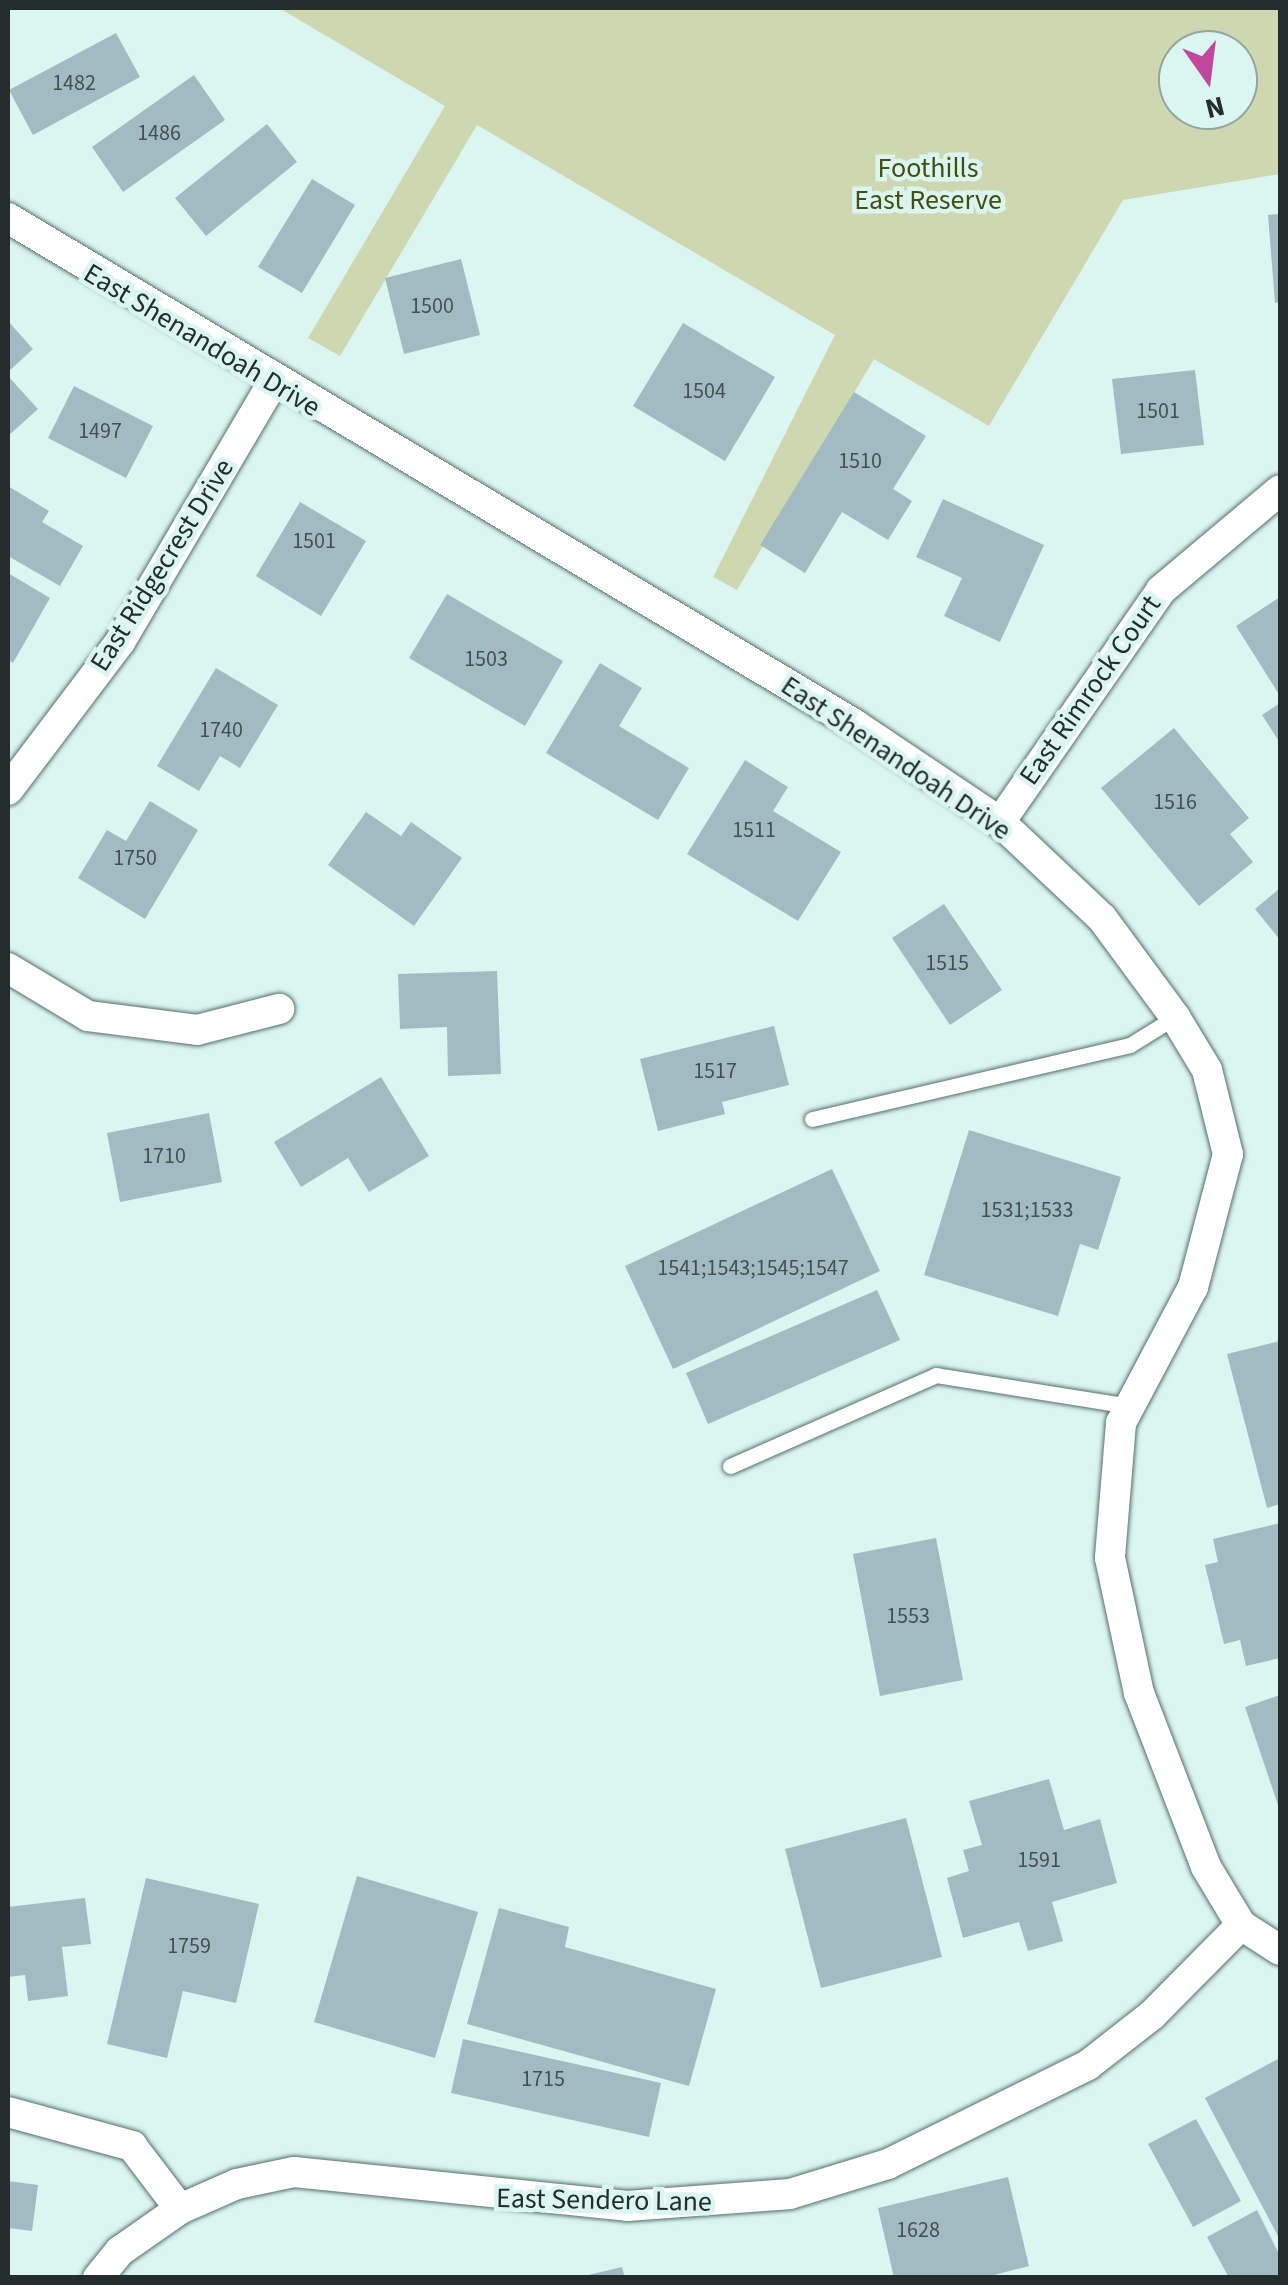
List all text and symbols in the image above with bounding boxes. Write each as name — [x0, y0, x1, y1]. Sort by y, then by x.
north arrow — [1158, 30, 1258, 130]
house number: 1482 — [52, 71, 96, 97]
text: N — [1201, 86, 1229, 129]
house number: 1486 — [137, 121, 181, 147]
park label: Foothills East Reserve — [854, 151, 1002, 217]
street label: East Shenandoah Drive — [78, 256, 326, 424]
house number: 1500 — [410, 294, 454, 320]
house number: 1504 — [682, 379, 726, 405]
house number: 1501 — [1136, 399, 1180, 425]
house number: 1497 — [78, 419, 122, 445]
house number: 1510 — [838, 449, 882, 475]
street label: East Ridgecrest Drive — [83, 453, 241, 677]
house number: 1501 — [292, 529, 336, 555]
street label: East Rimrock Court — [1012, 589, 1168, 791]
house number: 1503 — [464, 647, 508, 673]
street label: East Shenandoah Drive — [775, 669, 1017, 847]
house number: 1740 — [199, 718, 243, 744]
house number: 1516 — [1153, 790, 1197, 816]
house number: 1511 — [732, 818, 776, 844]
house number: 1750 — [113, 846, 157, 872]
house number: 1515 — [925, 951, 969, 977]
house number: 1517 — [693, 1059, 737, 1085]
house number: 1710 — [142, 1144, 186, 1170]
house number: 1531;1533 — [981, 1198, 1073, 1224]
house number: 1541;1543;1545;1547 — [657, 1256, 849, 1282]
house number: 1553 — [886, 1604, 930, 1630]
house number: 1591 — [1017, 1848, 1061, 1874]
house number: 1759 — [167, 1934, 211, 1960]
house number: 1715 — [521, 2067, 565, 2093]
street label: East Sendero Lane — [496, 2181, 712, 2219]
house number: 1628 — [896, 2218, 940, 2244]

